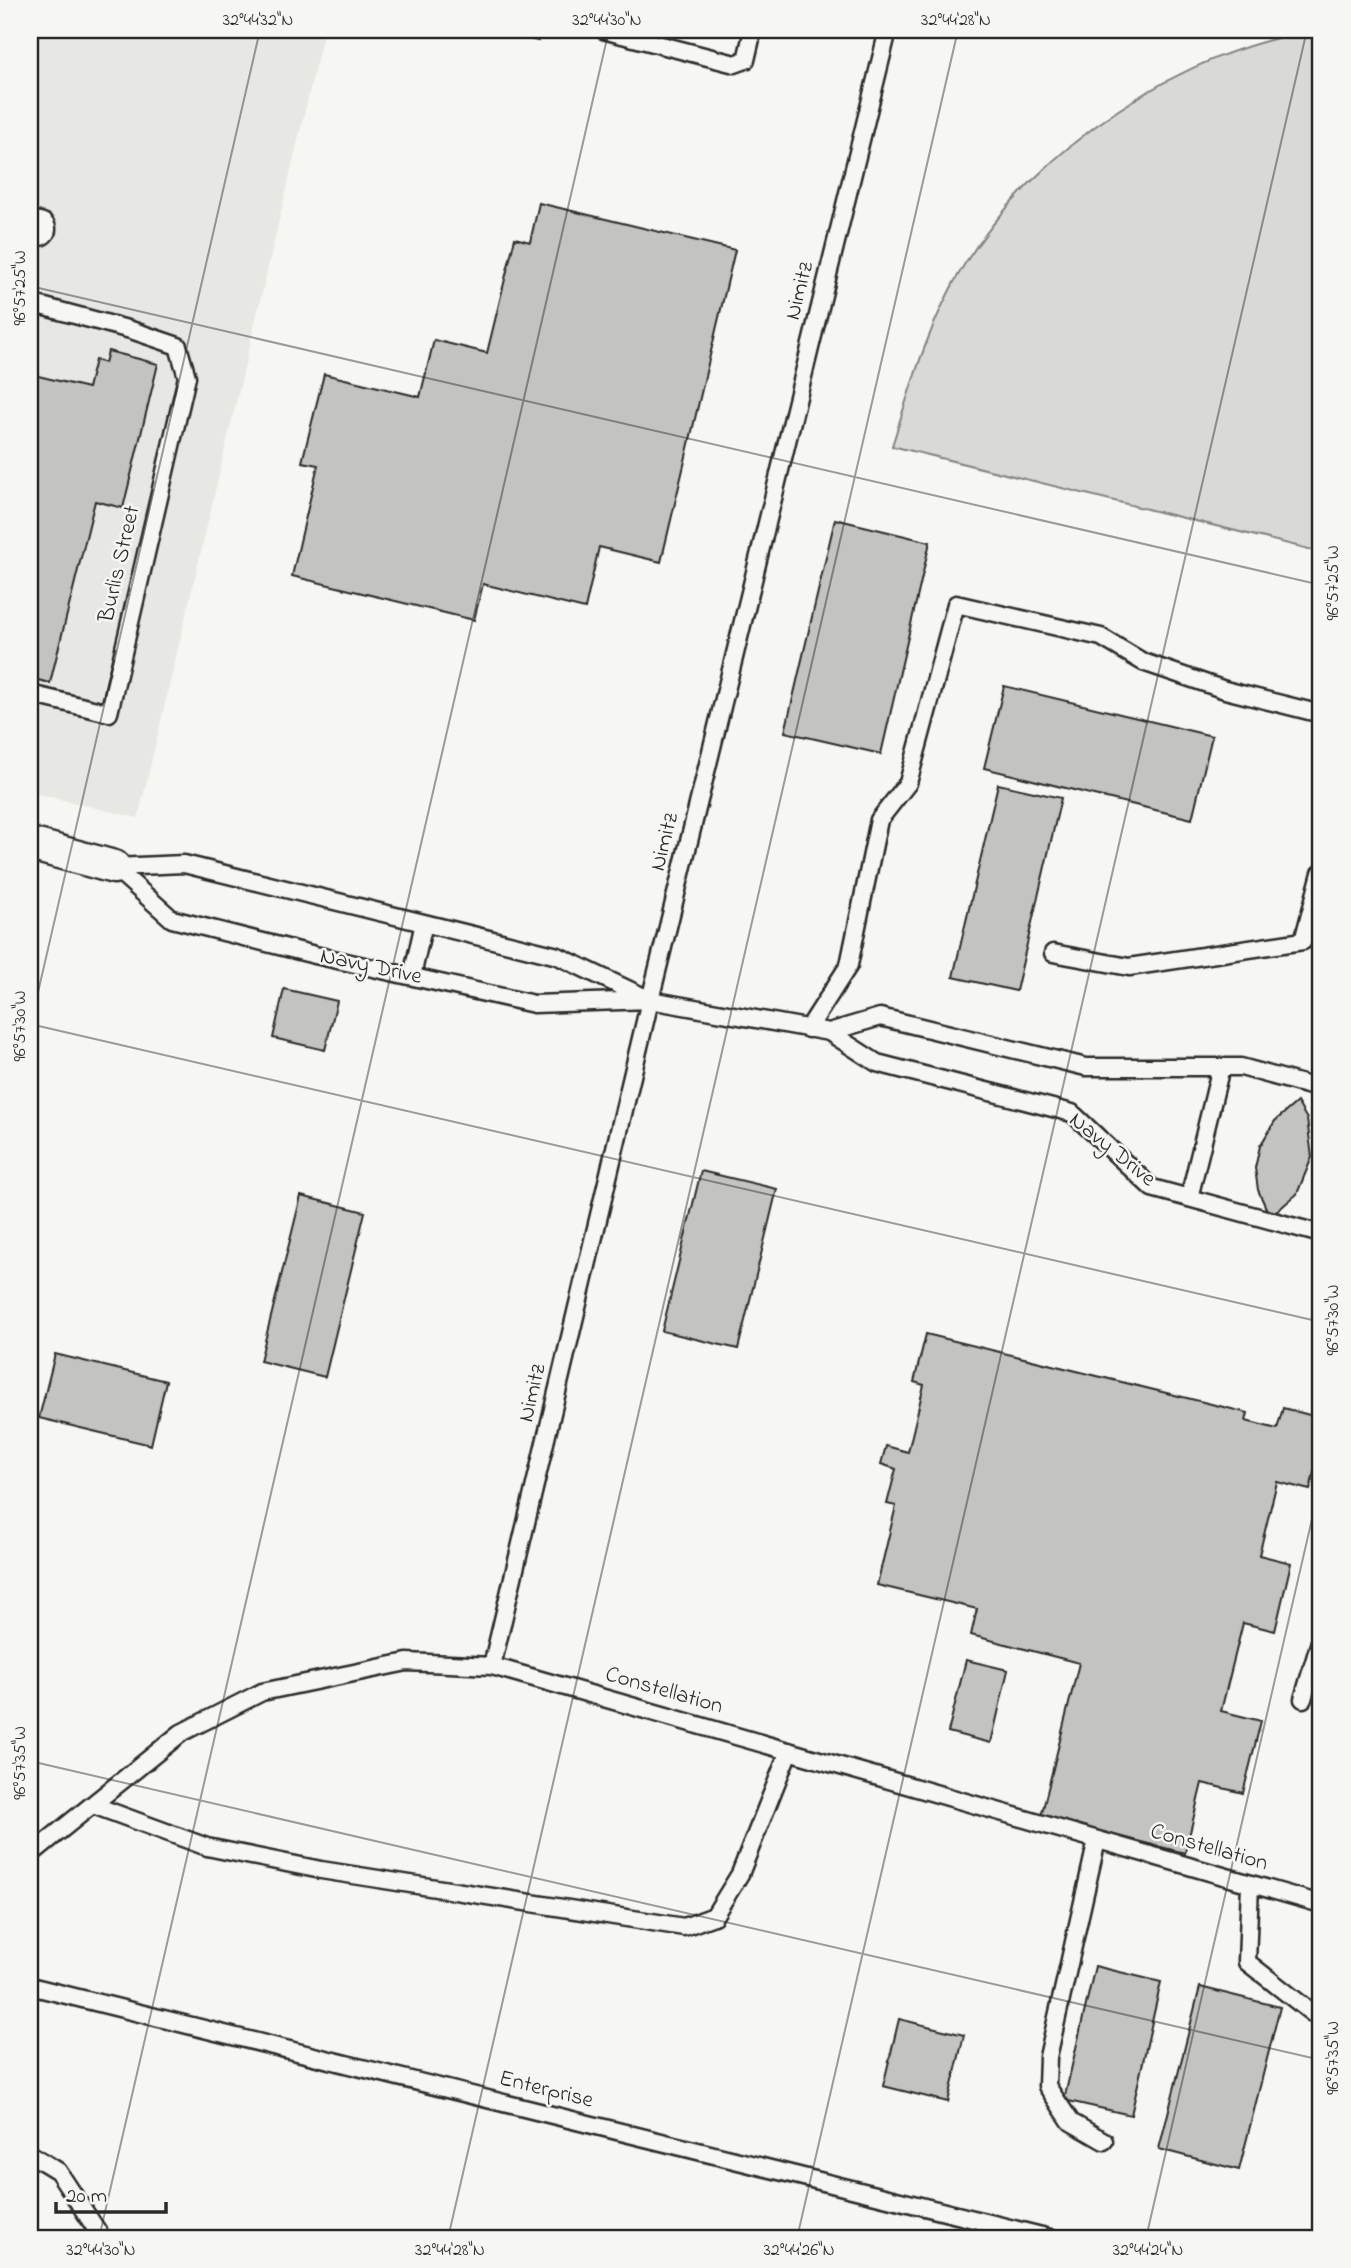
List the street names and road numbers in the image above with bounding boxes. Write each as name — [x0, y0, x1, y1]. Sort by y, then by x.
street label: Nimitz — [777, 258, 823, 324]
street label: Burlis Street — [90, 502, 150, 627]
street label: Nimitz — [642, 809, 688, 875]
street label: Navy Drive — [317, 940, 426, 996]
street label: Navy Drive — [1060, 1105, 1163, 1197]
street label: Nimitz — [510, 1360, 556, 1425]
street label: Constellation — [601, 1658, 727, 1724]
street label: Constellation — [1146, 1815, 1272, 1881]
street label: Enterprise — [495, 2062, 597, 2118]

